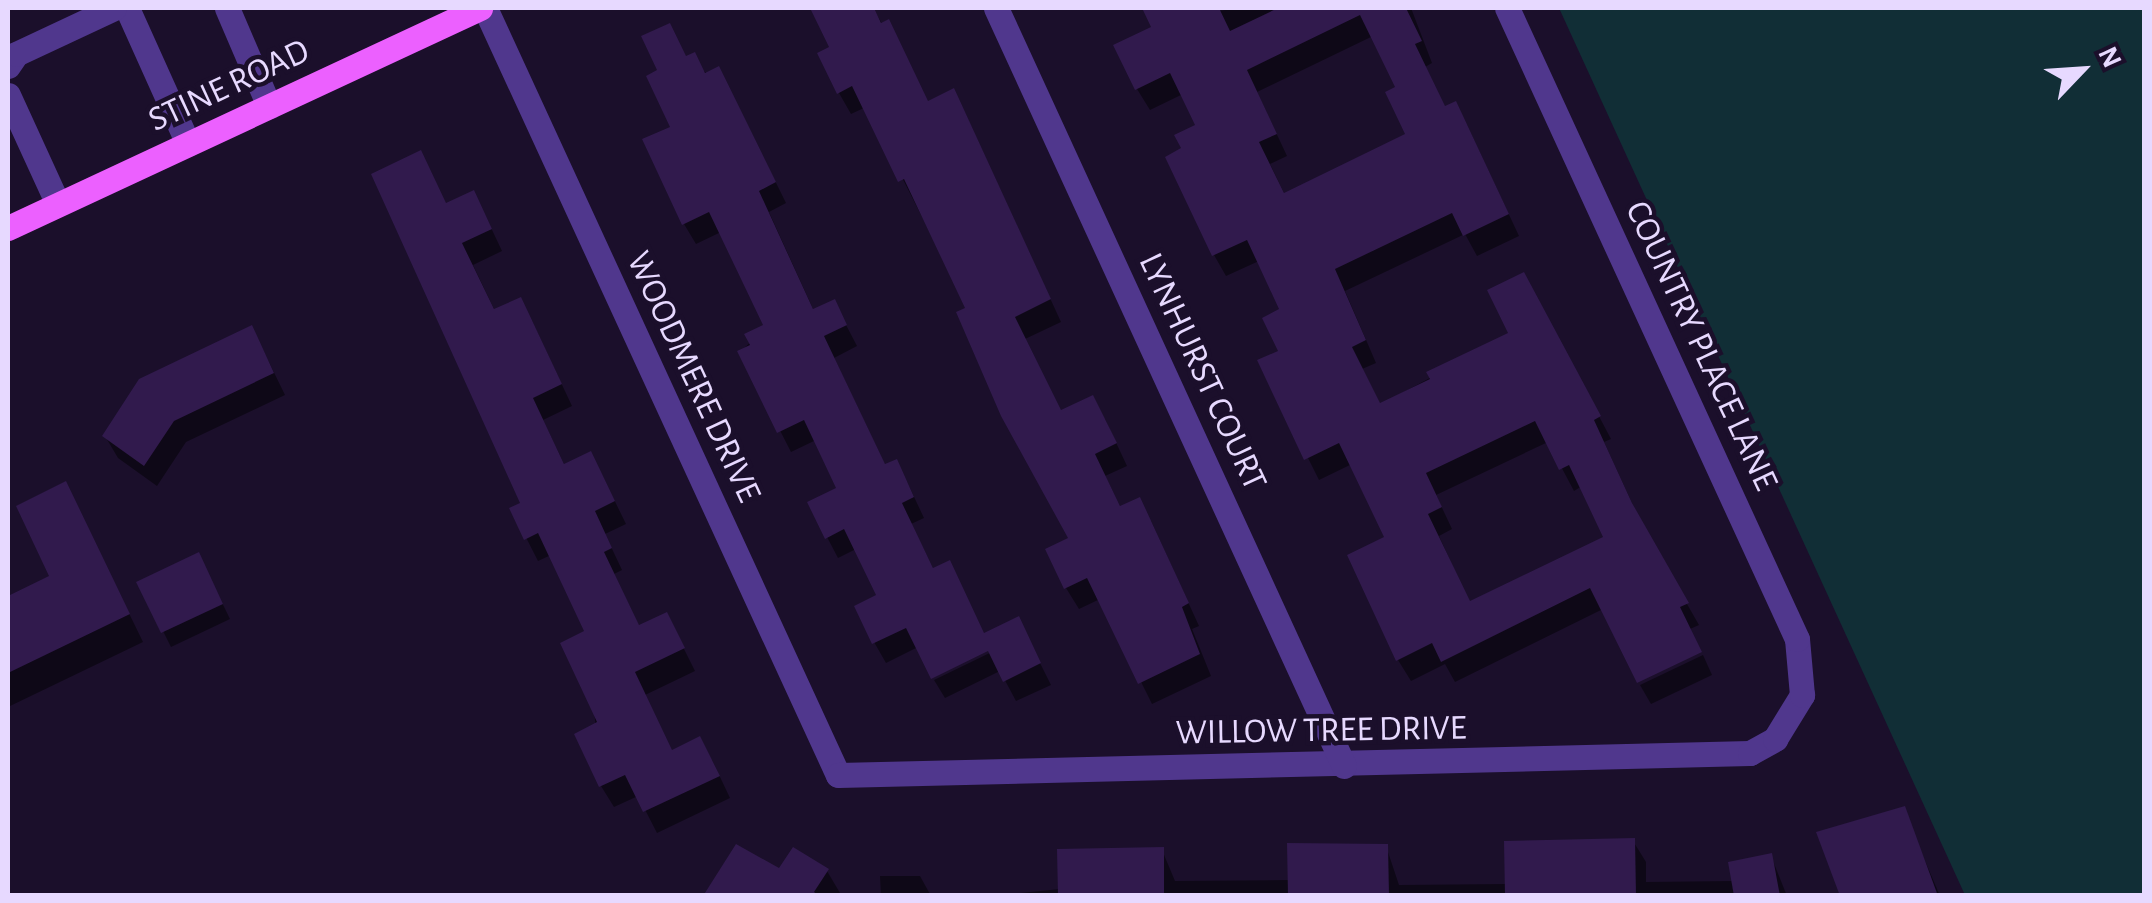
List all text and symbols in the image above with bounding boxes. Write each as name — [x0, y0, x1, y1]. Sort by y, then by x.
north arrow — [2032, 20, 2132, 120]
street label: STINE ROAD — [142, 30, 316, 142]
text: N — [2092, 43, 2126, 72]
street label: COUNTRY PLACE LANE — [1616, 195, 1786, 497]
street label: WOODMERE DRIVE — [617, 245, 769, 509]
street label: LYNHURST COURT — [1129, 247, 1275, 497]
street label: WILLOW TREE DRIVE — [1175, 707, 1467, 755]

